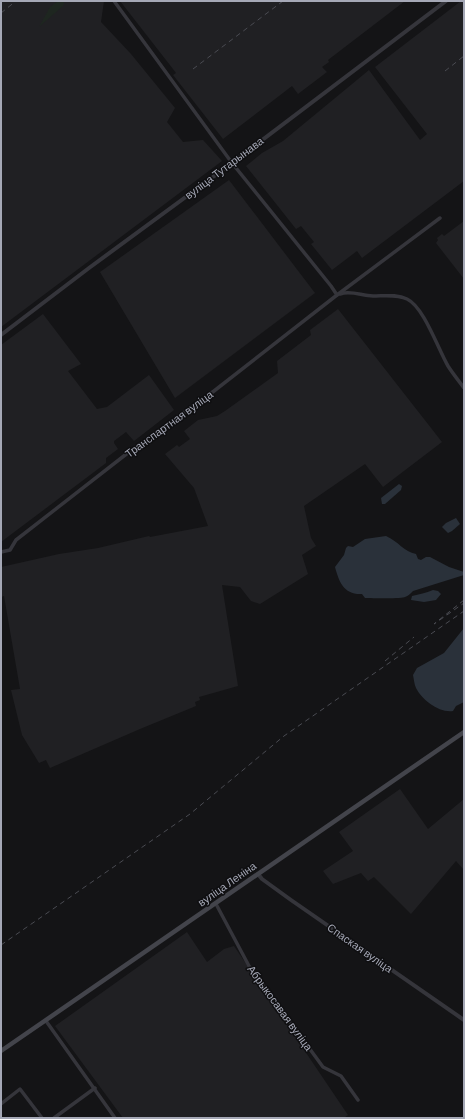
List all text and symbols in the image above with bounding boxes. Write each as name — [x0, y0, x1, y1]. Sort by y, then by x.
street label: вуліца Тутарынава — [182, 133, 266, 201]
street label: Транспартная вуліца — [122, 387, 216, 460]
street label: вуліца Леніна — [195, 858, 259, 909]
street label: Спаская вуліца — [325, 920, 396, 975]
street label: Абрыкосавая вуліца — [245, 962, 316, 1054]

